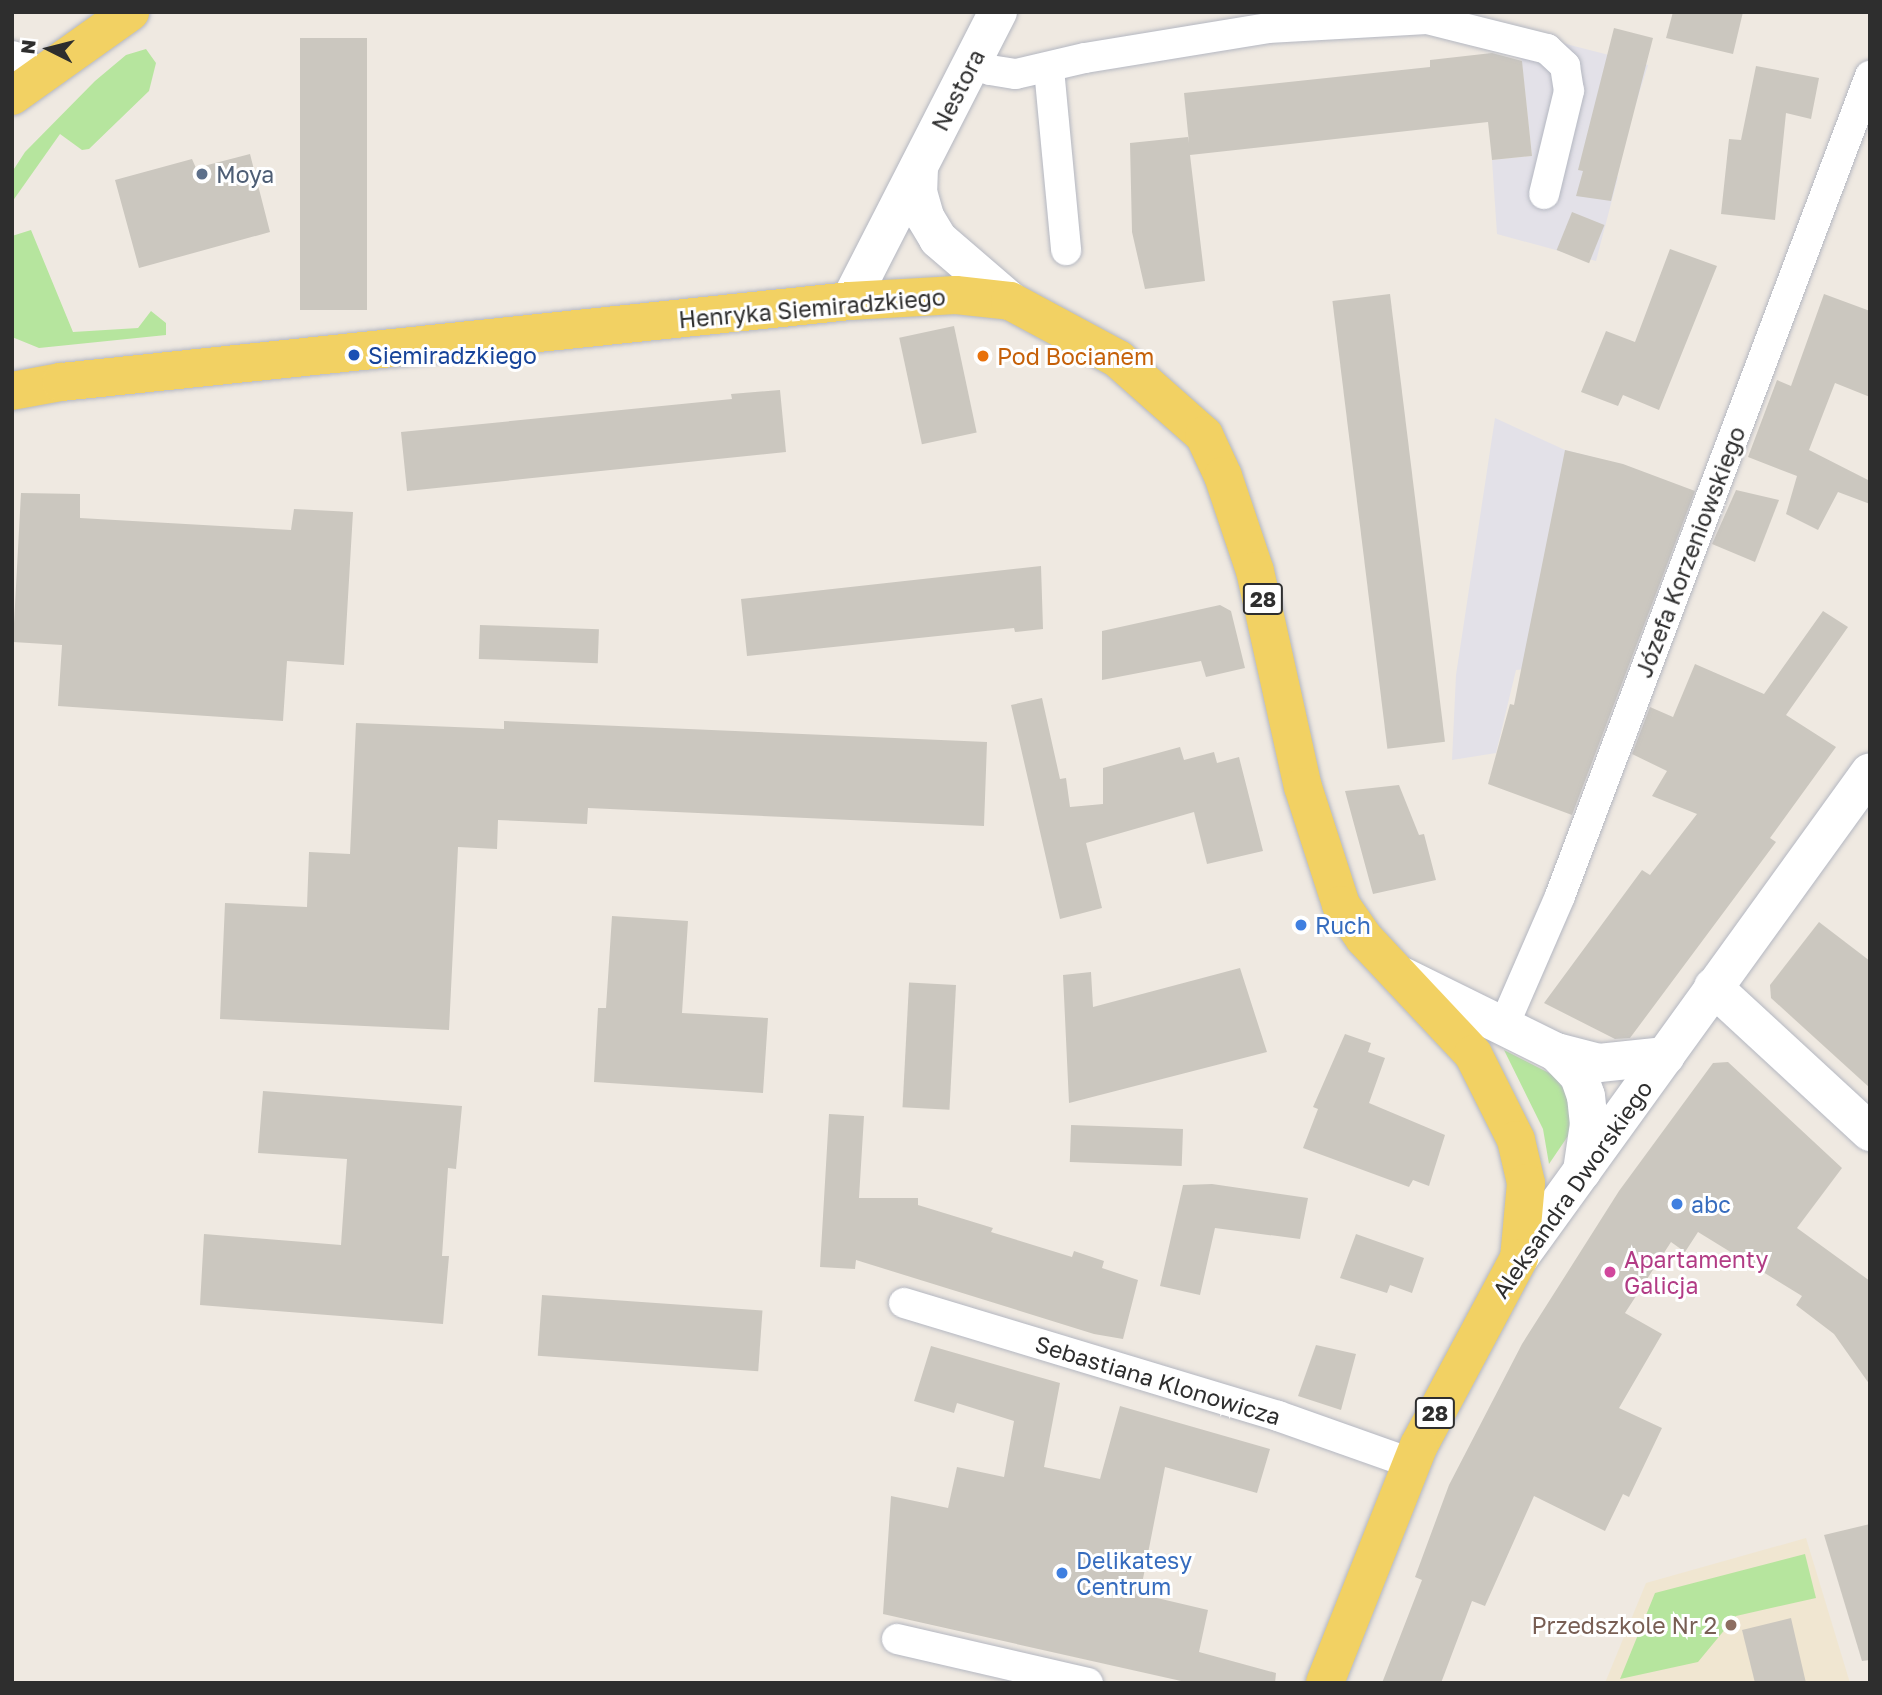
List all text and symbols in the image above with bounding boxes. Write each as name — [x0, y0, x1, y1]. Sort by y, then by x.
north arrow — [14, 14, 84, 84]
text: N — [15, 38, 40, 55]
street label: Nestora — [926, 45, 990, 135]
place label: Moya — [216, 160, 274, 188]
marker: Moya — [194, 166, 210, 182]
street label: Henryka Siemiradzkiego — [677, 283, 947, 333]
place label: Siemiradzkiego — [368, 341, 537, 369]
place label: Pod Bocianem — [997, 342, 1154, 370]
marker: Siemiradzkiego — [346, 347, 362, 363]
marker: Pod Bocianem — [975, 348, 991, 364]
street label: Józefa Korzeniowskiego — [1629, 423, 1751, 681]
road number: 28 — [1242, 582, 1284, 616]
place label: Ruch — [1315, 911, 1371, 939]
marker: Ruch — [1293, 917, 1309, 933]
street label: Aleksandra Dworskiego — [1486, 1075, 1658, 1303]
place label: abc — [1691, 1190, 1731, 1218]
marker: abc — [1669, 1196, 1685, 1212]
place label: Apartamenty Galicja — [1624, 1245, 1768, 1299]
marker: Apartamenty Galicja — [1602, 1264, 1618, 1280]
street label: Sebastiana Klonowicza — [1032, 1330, 1284, 1430]
road number: 28 — [1414, 1396, 1456, 1430]
place label: Delikatesy Centrum — [1076, 1546, 1192, 1600]
marker: Delikatesy Centrum — [1054, 1565, 1070, 1581]
place label: Przedszkole Nr 2 — [1532, 1611, 1717, 1639]
marker: Przedszkole Nr 2 — [1723, 1617, 1739, 1633]

